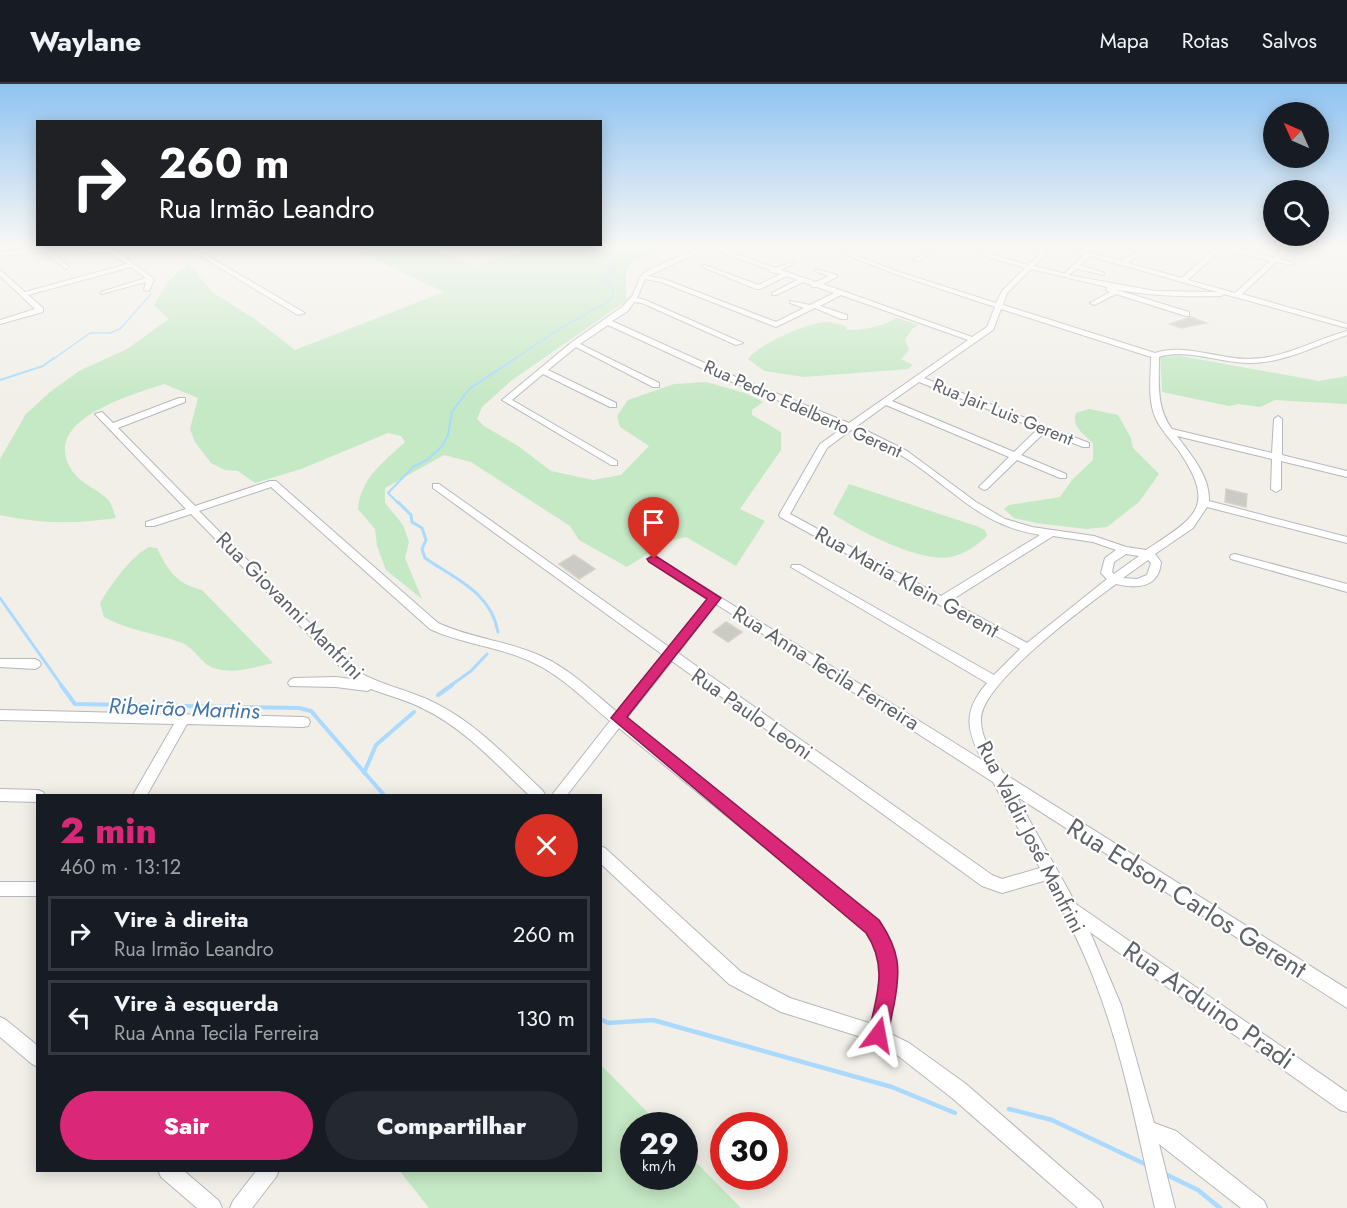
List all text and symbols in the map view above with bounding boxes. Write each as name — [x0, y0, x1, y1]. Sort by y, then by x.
text: Waylane — [30, 21, 141, 62]
text: Mapa — [1100, 26, 1149, 56]
text: Rotas — [1182, 26, 1229, 56]
text: Salvos — [1262, 26, 1317, 56]
north arrow — [1263, 102, 1329, 168]
map controls — [1263, 102, 1329, 246]
text: 260 m — [159, 133, 290, 194]
icon: right — [60, 144, 138, 222]
button: search — [1263, 180, 1329, 246]
text: Rua Irmão Leandro — [159, 189, 374, 228]
street label: Rua Pedro Edelberto Gerent — [700, 353, 907, 465]
street label: Rua Jair Luis Gerent — [929, 372, 1078, 452]
pin — [628, 497, 679, 559]
icon: arrive — [637, 506, 670, 539]
street label: Rua Maria Klein Gerent — [809, 519, 1005, 645]
street label: Rua Giovanni Manfrini — [209, 525, 371, 687]
street label: Rua Anna Tecila Ferreira — [727, 598, 925, 738]
street label: Rua Paulo Leoni — [685, 661, 819, 767]
water label: Ribeirão Martins — [108, 689, 261, 727]
street label: Rua Valdir José Manfrini — [969, 736, 1093, 938]
text: 2 min — [60, 804, 157, 856]
street label: Rua Edson Carlos Gerent — [1060, 809, 1315, 988]
button: close — [515, 814, 578, 877]
text: 460 m · 13:12 — [60, 853, 181, 882]
text: Vire à direita — [114, 903, 249, 935]
icon: right — [63, 917, 96, 950]
text: 260 m — [513, 918, 575, 950]
street label: Rua Arduino Pradi — [1115, 931, 1303, 1079]
text: Rua Irmão Leandro — [114, 935, 274, 964]
text: Vire à esquerda — [114, 987, 279, 1019]
icon: left — [63, 1001, 96, 1034]
text: 130 m — [516, 1002, 575, 1034]
position arrow — [846, 1003, 910, 1067]
text: Rua Anna Tecila Ferreira — [114, 1019, 319, 1048]
button: Sair — [60, 1091, 313, 1160]
button: Compartilhar — [325, 1091, 578, 1160]
speed limit sign: 30 — [710, 1112, 788, 1190]
text: 29 — [639, 1122, 679, 1165]
text: km/h — [642, 1155, 676, 1177]

